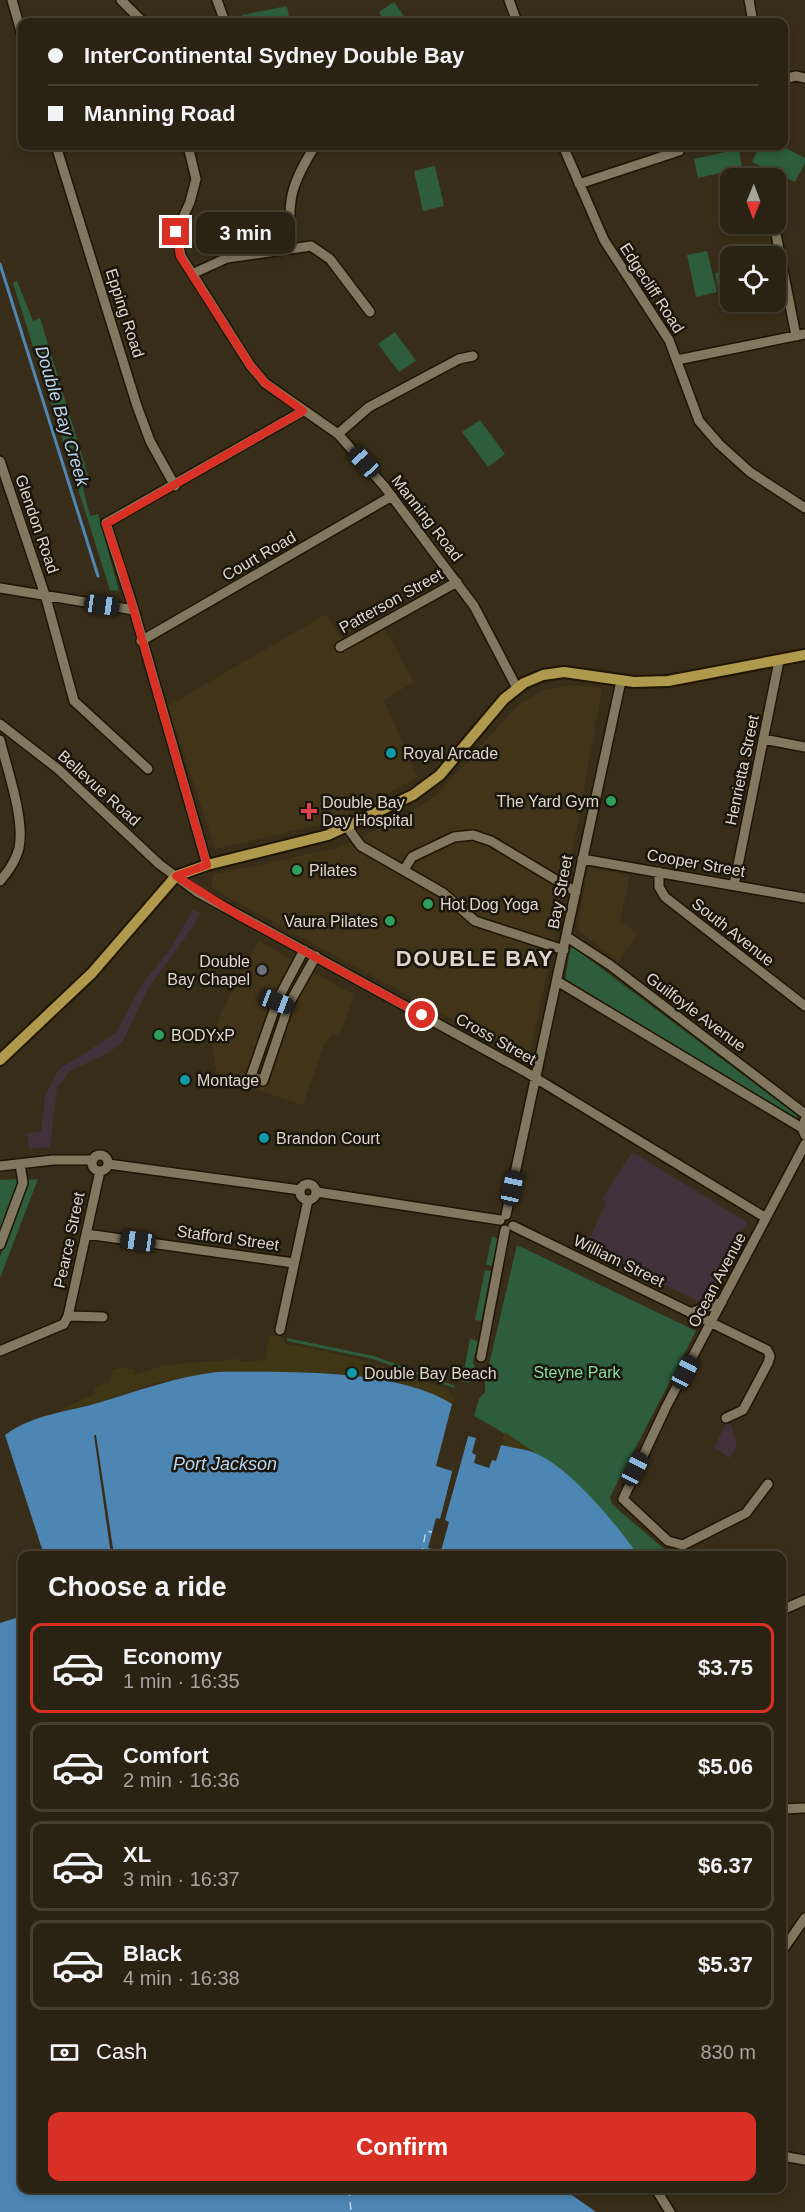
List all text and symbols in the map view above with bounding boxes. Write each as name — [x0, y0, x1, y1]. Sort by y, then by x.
text: InterContinental Sydney Double Bay — [84, 43, 464, 68]
text: Manning Road — [84, 101, 236, 126]
north arrow — [720, 168, 786, 234]
map controls — [720, 168, 786, 312]
callout: 3 min — [197, 211, 296, 253]
route end — [162, 218, 189, 245]
text: 3 min — [219, 222, 272, 244]
street label: Edgecliff Road — [617, 240, 687, 336]
button: locate — [720, 246, 786, 312]
street label: Epping Road — [103, 266, 147, 360]
water label: Double Bay Creek — [31, 343, 93, 490]
car — [345, 443, 383, 481]
street label: Glendon Road — [12, 472, 62, 576]
street label: Manning Road — [388, 472, 466, 564]
street label: Court Road — [219, 528, 299, 584]
street label: Patterson Street — [336, 565, 446, 636]
car — [83, 594, 121, 616]
street label: Henrietta Street — [722, 713, 762, 827]
place label: Royal Arcade — [403, 745, 498, 762]
marker: Royal Arcade — [384, 746, 398, 760]
street label: Bellevue Road — [55, 747, 143, 829]
place label: The Yard Gym — [496, 793, 599, 810]
place label: Double Bay Day Hospital — [322, 794, 413, 829]
marker: The Yard Gym — [604, 794, 618, 808]
marker: Double Bay Day Hospital — [300, 802, 318, 820]
street label: Cooper Street — [645, 846, 747, 880]
street label: Bay Street — [545, 853, 576, 930]
place label: Pilates — [309, 862, 357, 879]
marker: Pilates — [290, 863, 304, 877]
street label: South Avenue — [689, 895, 777, 969]
place label: Hot Dog Yoga — [440, 896, 539, 913]
marker: Hot Dog Yoga — [421, 897, 435, 911]
place label: Vaura Pilates — [284, 913, 378, 930]
marker: Vaura Pilates — [383, 914, 397, 928]
district label: DOUBLE BAY — [396, 946, 554, 971]
place label: Double Bay Chapel — [167, 953, 250, 988]
marker: Double Bay Chapel — [255, 963, 269, 977]
street label: Guilfoyle Avenue — [643, 969, 749, 1055]
car — [257, 987, 297, 1017]
route start — [408, 1001, 435, 1028]
street label: Cross Street — [453, 1010, 539, 1068]
place label: BODYxP — [171, 1027, 235, 1044]
marker: BODYxP — [152, 1028, 166, 1042]
place label: Montage — [197, 1072, 259, 1089]
marker: Montage — [178, 1073, 192, 1087]
place label: Brandon Court — [276, 1130, 381, 1147]
marker: Brandon Court — [257, 1131, 271, 1145]
car — [499, 1169, 525, 1207]
street label: Pearce Street — [51, 1190, 88, 1290]
street label: Stafford Street — [176, 1222, 281, 1254]
car — [119, 1230, 157, 1252]
street label: Ocean Avenue — [685, 1230, 749, 1330]
street label: William Street — [571, 1232, 668, 1291]
car — [669, 1352, 701, 1392]
park label: Steyne Park — [533, 1364, 622, 1381]
place label: Double Bay Beach — [364, 1365, 497, 1382]
marker: Double Bay Beach — [345, 1366, 359, 1380]
car — [619, 1449, 651, 1489]
water label: Port Jackson — [173, 1454, 277, 1474]
text: Choose a ride — [48, 1572, 227, 1602]
icon: car — [51, 1641, 105, 1695]
text: Economy — [123, 1644, 222, 1669]
text: $3.75 — [698, 1655, 753, 1680]
text: 1 min · 16:35 — [123, 1670, 240, 1692]
icon: car — [51, 1740, 105, 1794]
text: Comfort — [123, 1743, 209, 1768]
text: $5.06 — [698, 1754, 753, 1779]
text: 2 min · 16:36 — [123, 1769, 240, 1791]
icon: car — [51, 1839, 105, 1893]
text: XL — [123, 1842, 151, 1867]
text: $6.37 — [698, 1853, 753, 1878]
text: 3 min · 16:37 — [123, 1868, 240, 1890]
icon: car — [51, 1938, 105, 1992]
text: Black — [123, 1941, 182, 1966]
text: $5.37 — [698, 1952, 753, 1977]
text: 4 min · 16:38 — [123, 1967, 240, 1989]
icon: cash — [48, 2036, 81, 2069]
text: Cash — [96, 2039, 147, 2064]
text: 830 m — [700, 2041, 756, 2063]
button: Confirm — [48, 2112, 756, 2181]

